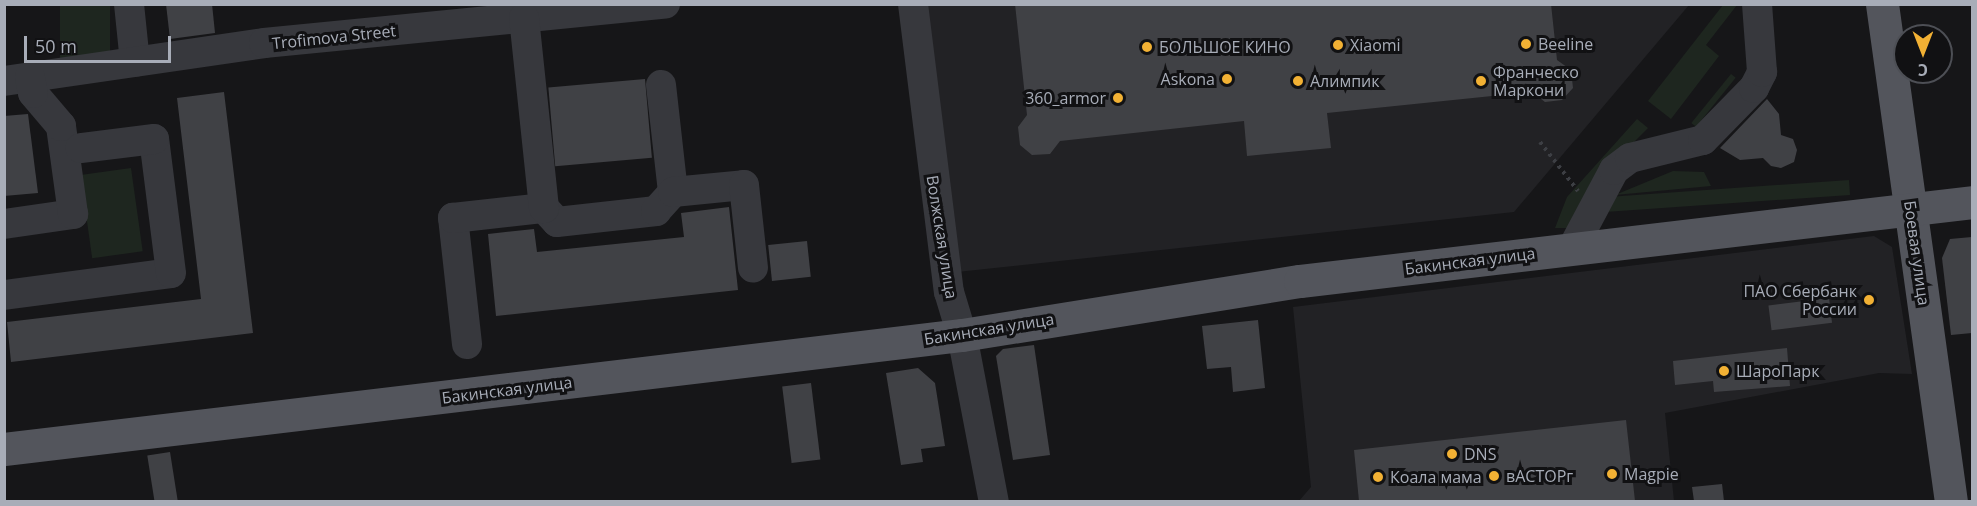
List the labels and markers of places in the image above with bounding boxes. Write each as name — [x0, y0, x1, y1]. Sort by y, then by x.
place label: Beeline — [1538, 34, 1593, 54]
place label: Xiaomi — [1350, 35, 1401, 55]
place label: БОЛЬШОЕ КИНО — [1159, 37, 1291, 57]
marker: Beeline — [1519, 37, 1533, 51]
marker: Xiaomi — [1331, 38, 1345, 52]
marker: БОЛЬШОЕ КИНО — [1140, 40, 1154, 54]
place label: Франческо Маркони — [1493, 62, 1579, 100]
place label: Askona — [1161, 69, 1215, 89]
place label: Алимпик — [1310, 71, 1380, 91]
marker: Askona — [1220, 72, 1234, 86]
marker: Алимпик — [1291, 74, 1305, 88]
marker: Франческо Маркони — [1474, 74, 1488, 88]
place label: 360_armor — [1025, 88, 1106, 108]
marker: 360_armor — [1111, 91, 1125, 105]
place label: ПАО Сбербанк России — [1743, 281, 1857, 319]
marker: ПАО Сбербанк России — [1862, 293, 1876, 307]
place label: ШароПарк — [1736, 361, 1819, 381]
marker: ШароПарк — [1717, 364, 1731, 378]
place label: DNS — [1464, 444, 1496, 464]
marker: DNS — [1445, 447, 1459, 461]
place label: Magpie — [1624, 464, 1679, 484]
place label: вАСТОРг — [1506, 466, 1573, 486]
place label: Коала мама — [1390, 467, 1482, 487]
marker: Magpie — [1605, 467, 1619, 481]
marker: вАСТОРг — [1487, 469, 1501, 483]
marker: Коала мама — [1371, 470, 1385, 484]

